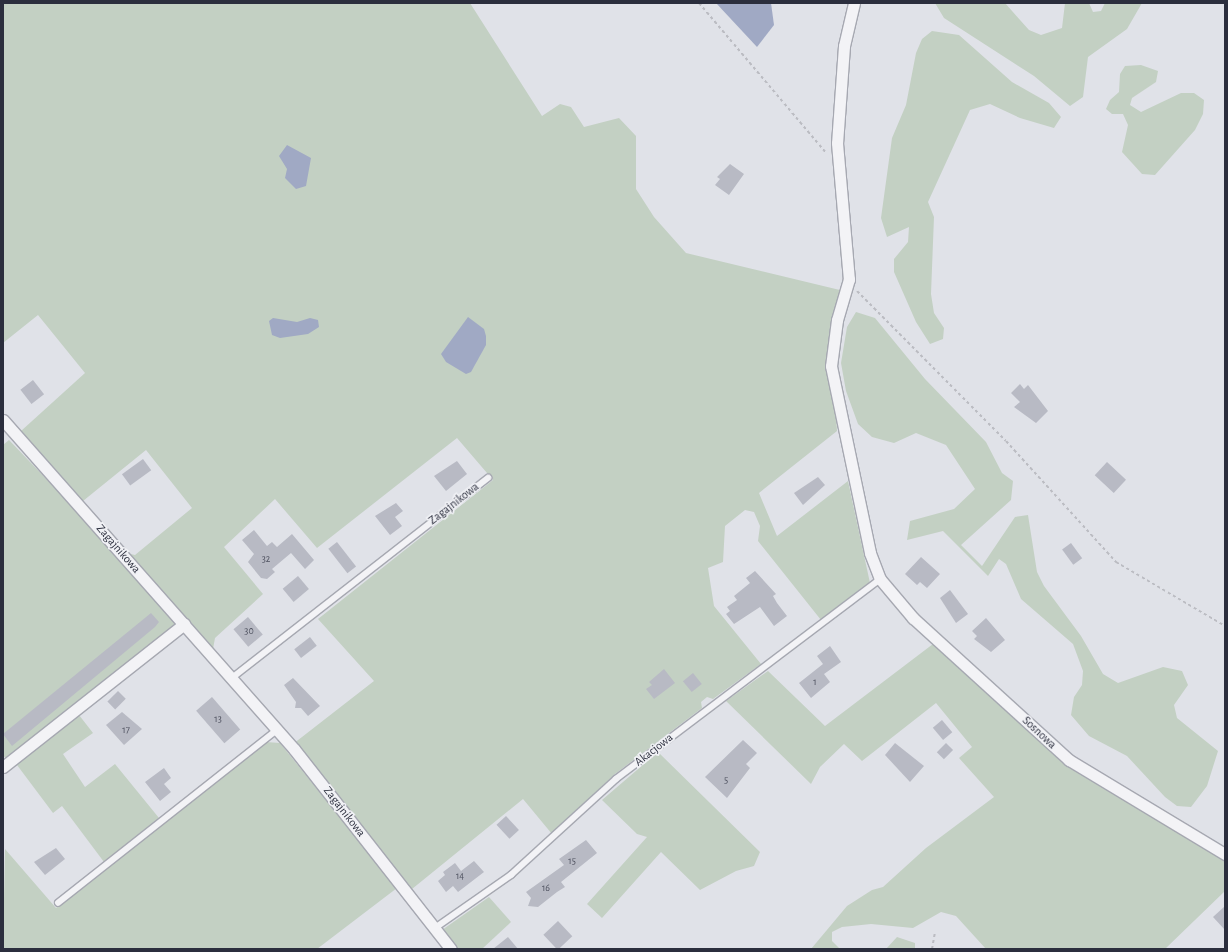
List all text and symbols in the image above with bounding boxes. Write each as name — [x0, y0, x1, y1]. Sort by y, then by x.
street label: Zagajnikowa — [426, 480, 482, 528]
street label: Zagajnikowa — [93, 522, 143, 576]
house number: 32 — [262, 554, 270, 566]
house number: 30 — [244, 626, 254, 638]
house number: 1 — [813, 677, 817, 689]
house number: 13 — [214, 714, 222, 726]
street label: Sosnowa — [1019, 714, 1059, 752]
house number: 17 — [122, 725, 130, 737]
street label: Akacjowa — [632, 731, 676, 769]
house number: 5 — [724, 775, 728, 787]
street label: Zagajnikowa — [320, 784, 368, 840]
house number: 15 — [568, 856, 576, 868]
house number: 14 — [456, 871, 464, 883]
house number: 16 — [542, 883, 550, 895]

